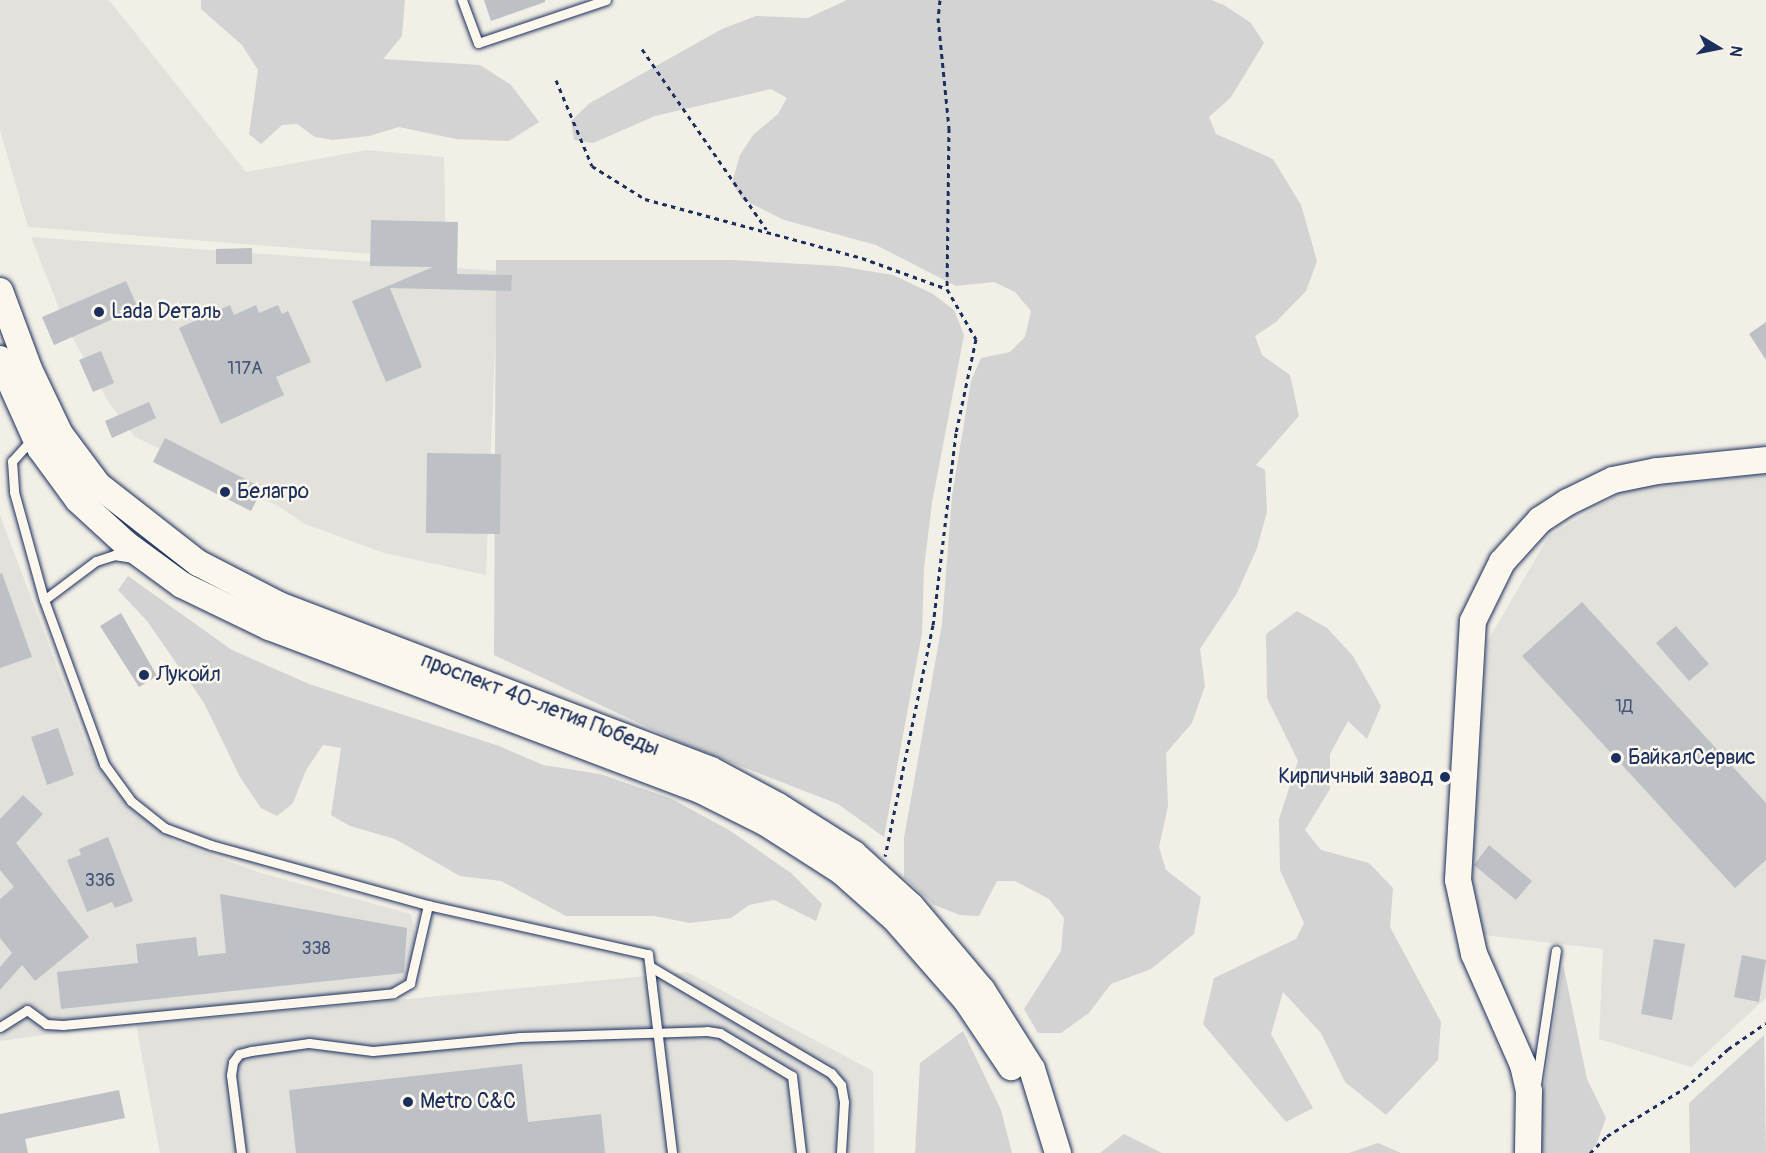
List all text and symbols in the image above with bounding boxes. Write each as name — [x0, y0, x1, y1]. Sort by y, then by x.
north arrow — [1688, 18, 1748, 78]
text: N — [1725, 44, 1747, 58]
place label: Lada Dеталь — [111, 299, 222, 325]
marker: Lada Dеталь — [92, 305, 106, 319]
house number: 117А — [227, 358, 263, 380]
place label: Белагро — [237, 479, 309, 505]
marker: Белагро — [218, 485, 232, 499]
street label: проспект 40-летия Победы — [417, 648, 663, 762]
place label: Лукойл — [156, 662, 221, 688]
marker: Лукойл — [137, 668, 151, 682]
house number: 1Д — [1615, 696, 1633, 718]
place label: БайкалСервис — [1628, 745, 1756, 771]
marker: БайкалСервис — [1609, 751, 1623, 765]
place label: Кирпичный завод — [1278, 764, 1433, 790]
marker: Кирпичный завод — [1438, 770, 1452, 784]
house number: 336 — [85, 870, 115, 892]
house number: 338 — [301, 938, 331, 960]
place label: Metro C&C — [420, 1089, 516, 1115]
marker: Metro C&C — [401, 1095, 415, 1109]

